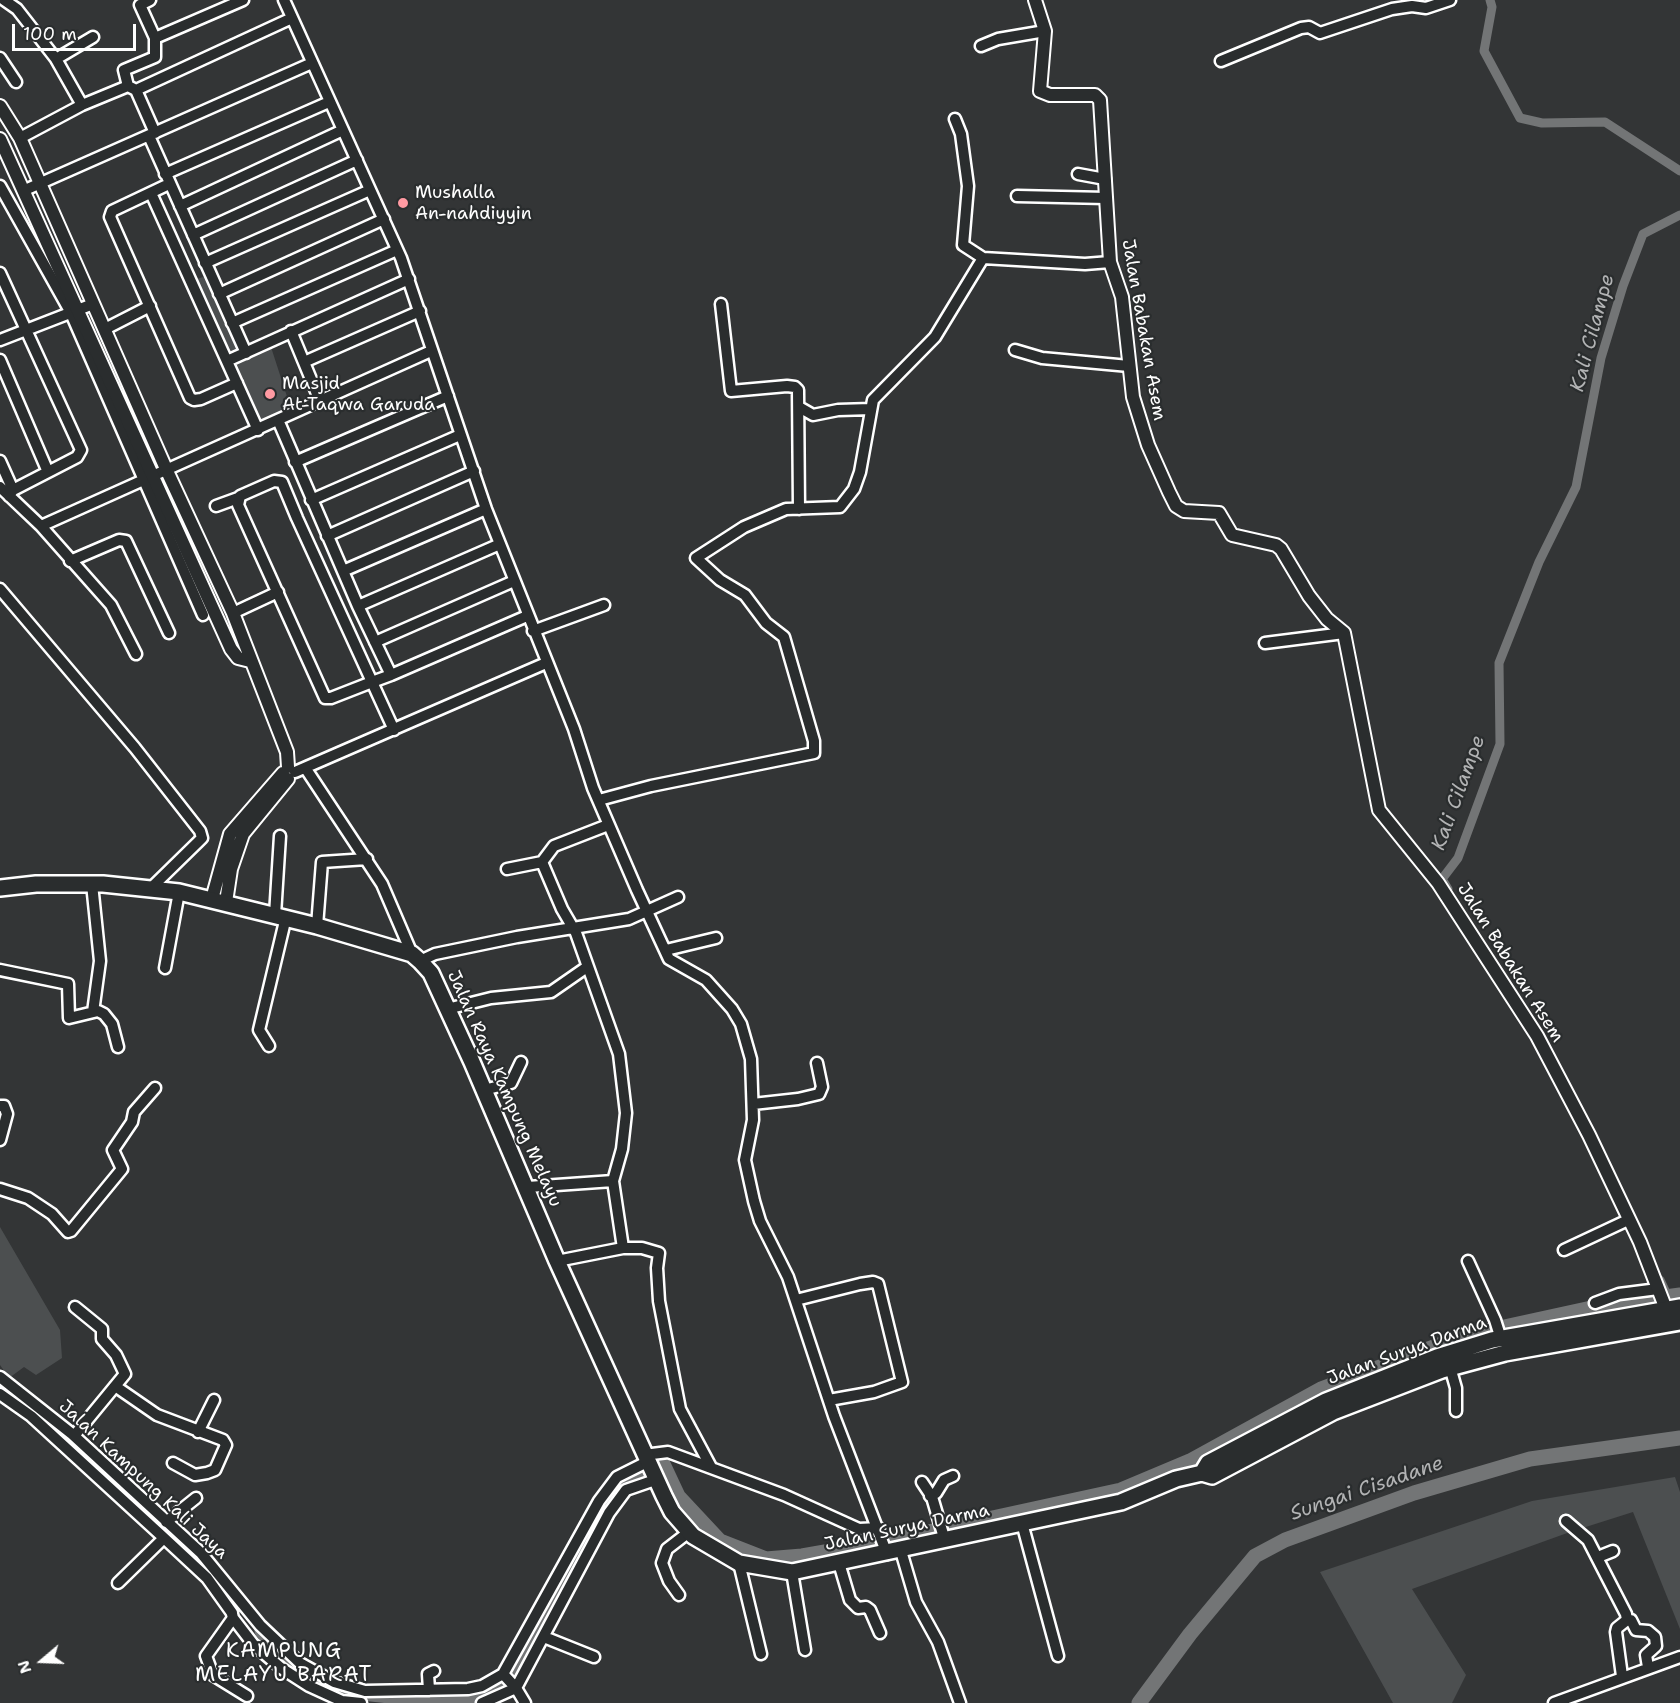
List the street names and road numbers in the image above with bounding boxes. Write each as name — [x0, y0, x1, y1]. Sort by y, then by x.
street label: Jalan Babakan Asem — [1116, 238, 1170, 422]
street label: Jalan Babakan Asem — [1452, 879, 1568, 1047]
street label: Jalan Raya Kampung Melayu — [442, 968, 566, 1210]
street label: Jalan Surya Darma — [1324, 1312, 1490, 1390]
street label: Jalan Kampung Kali Jaya — [54, 1396, 232, 1564]
street label: Jalan Surya Darma — [823, 1500, 991, 1556]

